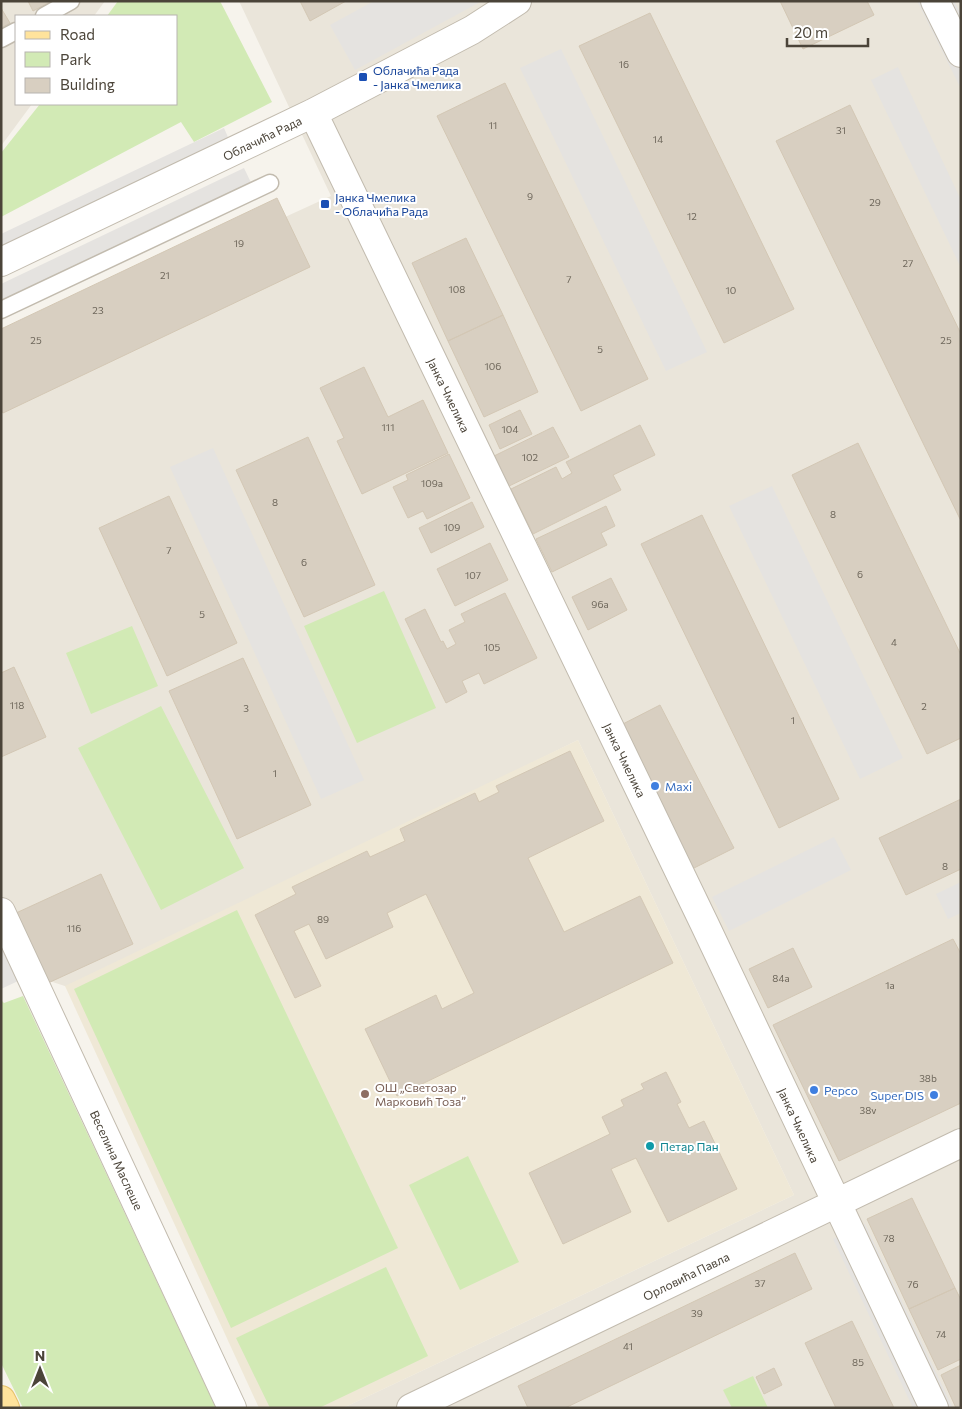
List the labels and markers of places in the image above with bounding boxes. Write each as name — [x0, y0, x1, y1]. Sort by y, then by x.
place label: Облачића Рада - Јанка Чмелика — [373, 63, 461, 92]
marker: Облачића Рада - Јанка Чмелика — [357, 71, 369, 83]
place label: Јанка Чмелика - Облачића Рада — [335, 190, 428, 218]
marker: Јанка Чмелика - Облачића Рада — [319, 198, 331, 210]
place label: Maxi — [665, 779, 692, 793]
marker: Maxi — [649, 780, 661, 792]
place label: ОШ „Светозар Марковић Тоза” — [375, 1080, 466, 1108]
place label: Pepco — [824, 1083, 858, 1097]
marker: Pepco — [808, 1084, 820, 1096]
marker: ОШ „Светозар Марковић Тоза” — [359, 1088, 371, 1100]
place label: Super DIS — [871, 1088, 924, 1102]
marker: Super DIS — [928, 1089, 940, 1101]
place label: Петар Пан — [660, 1139, 718, 1153]
marker: Петар Пан — [644, 1140, 656, 1152]

